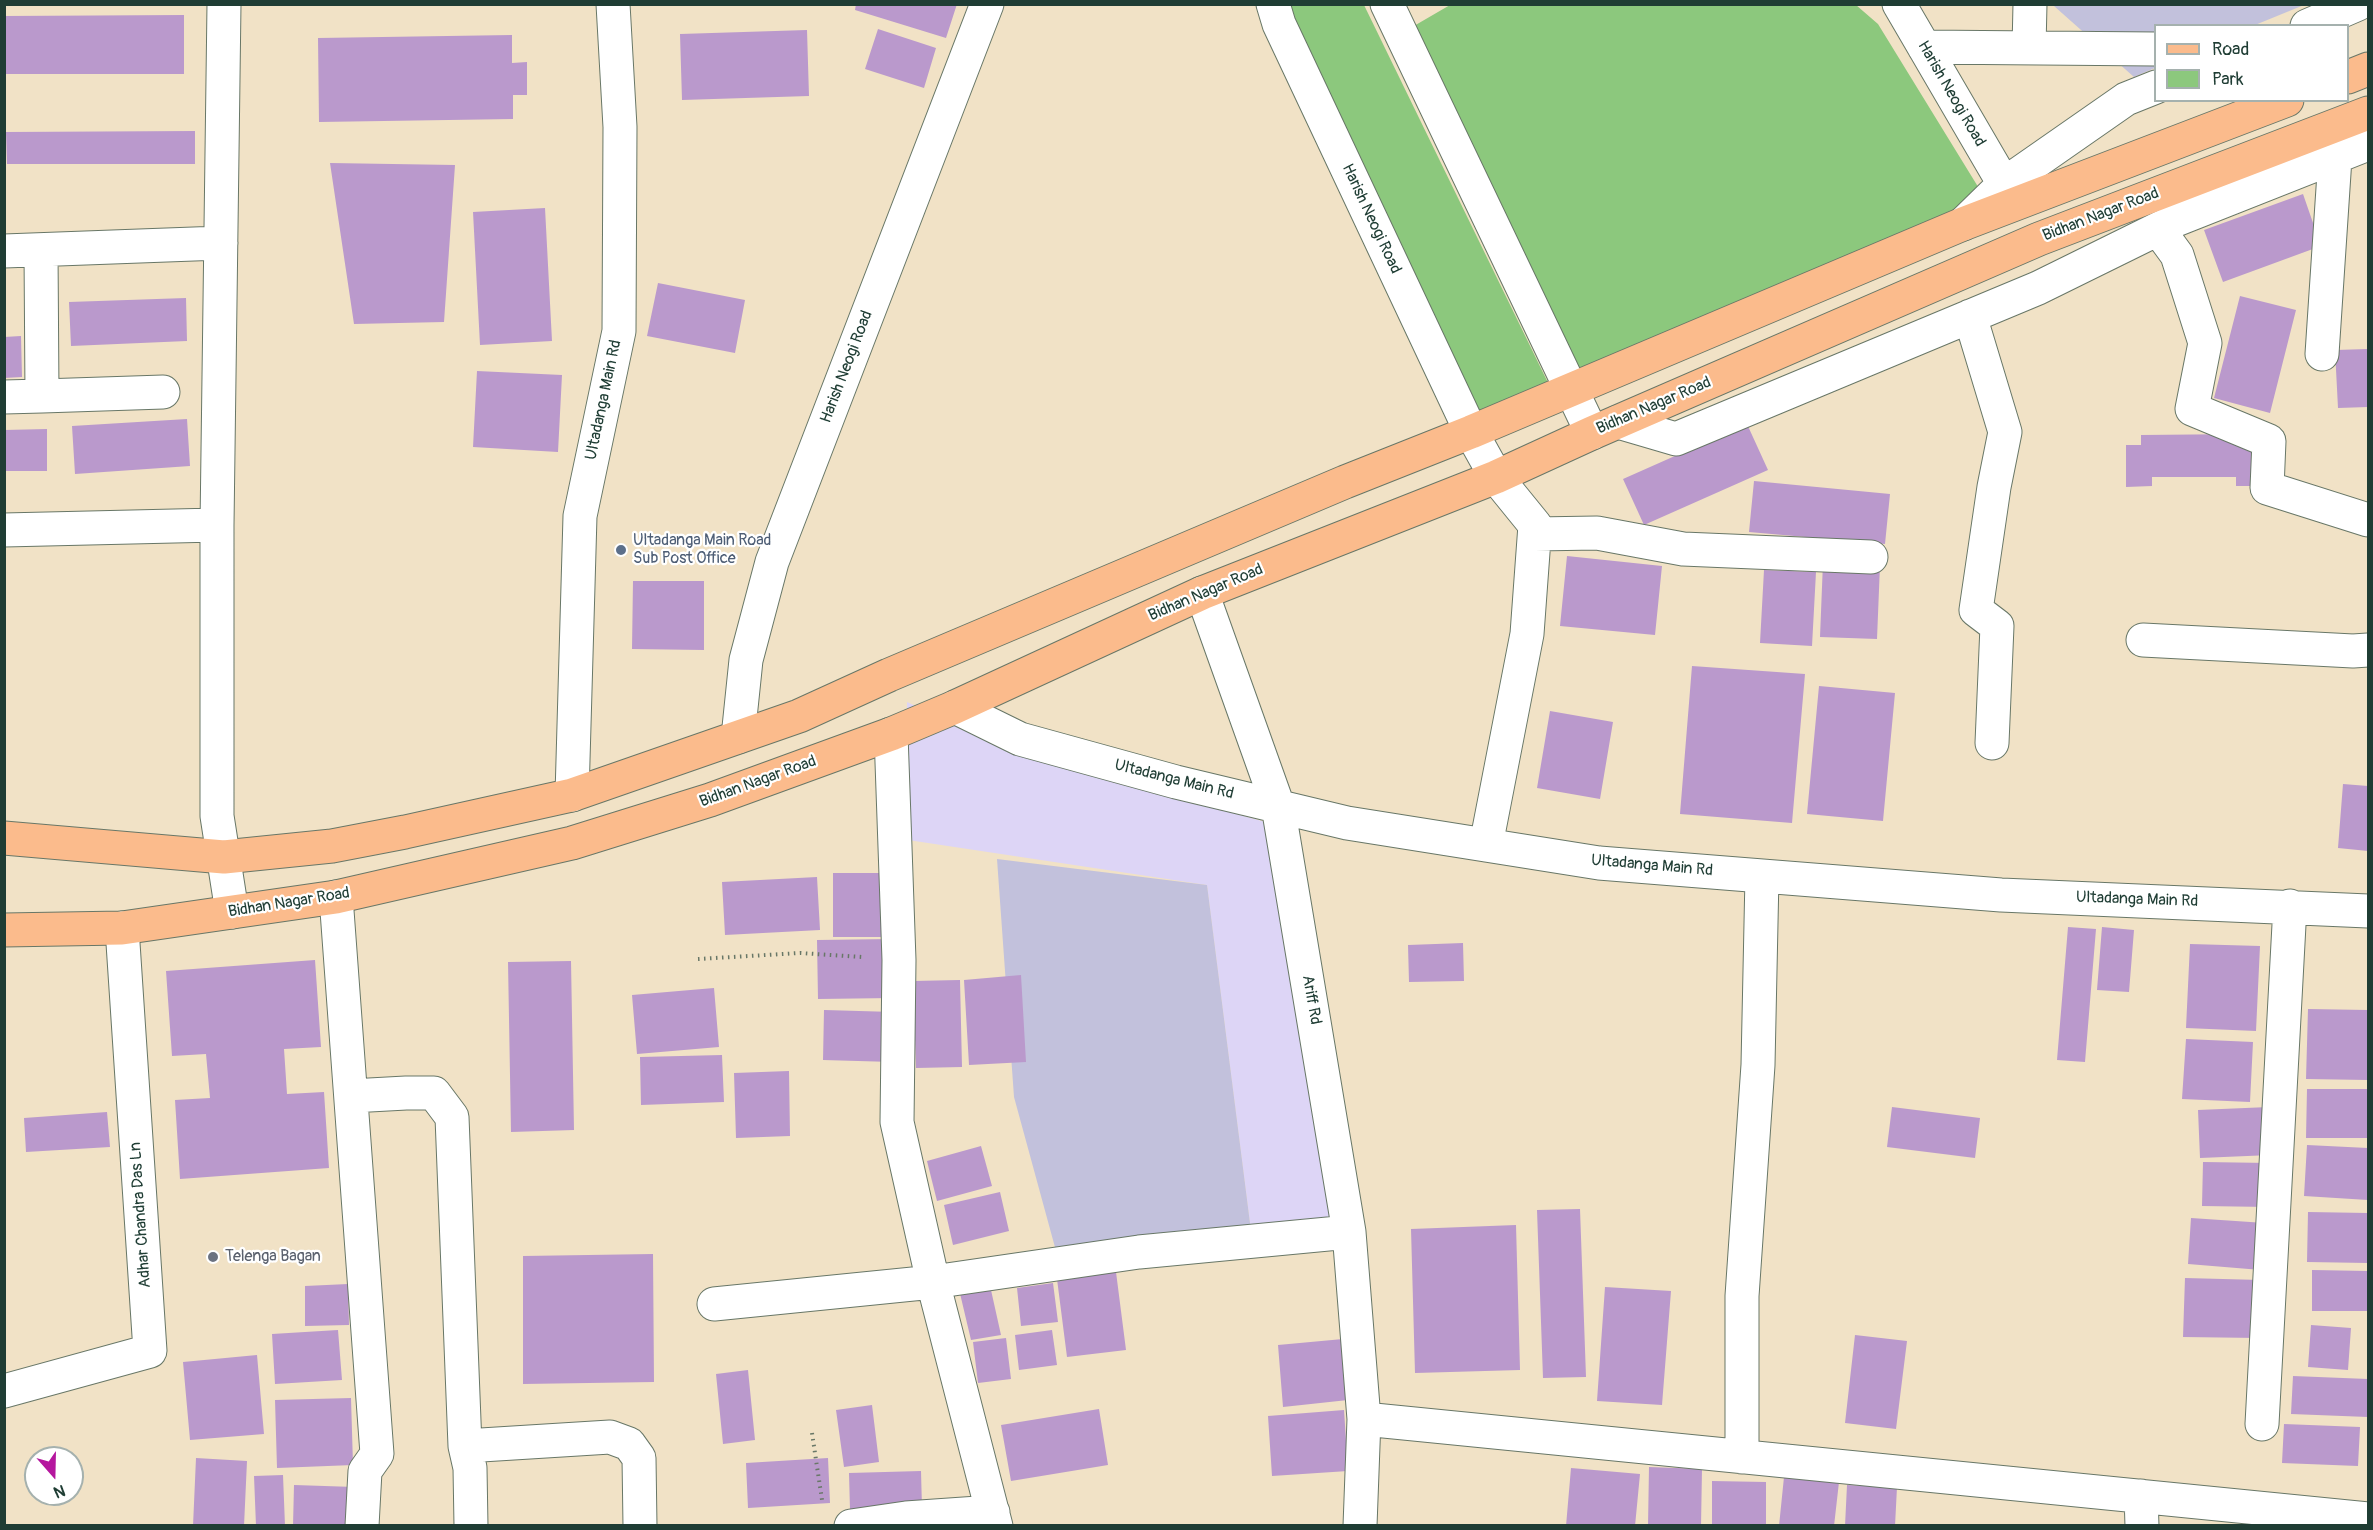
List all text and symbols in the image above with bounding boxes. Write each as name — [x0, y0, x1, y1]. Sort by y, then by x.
legend — [2154, 24, 2349, 102]
street label: Harish Neogi Road — [1913, 38, 1989, 150]
text: Road — [2212, 38, 2249, 61]
text: Park — [2212, 68, 2244, 91]
street label: Harish Neogi Road — [1337, 161, 1405, 277]
street label: Bidhan Nagar Road — [2040, 184, 2162, 246]
street label: Harish Neogi Road — [817, 308, 877, 426]
street label: Ultadanga Main Rd — [582, 338, 626, 462]
street label: Bidhan Nagar Road — [1594, 373, 1714, 439]
place label: Ultadanga Main Road Sub Post Office — [633, 531, 771, 569]
marker: Ultadanga Main Road Sub Post Office — [614, 543, 628, 557]
street label: Bidhan Nagar Road — [1146, 560, 1266, 626]
street label: Bidhan Nagar Road — [697, 752, 819, 812]
street label: Ultadanga Main Rd — [1112, 756, 1236, 804]
street label: Ultadanga Main Rd — [1590, 851, 1714, 881]
street label: Bidhan Nagar Road — [227, 884, 351, 922]
street label: Ultadanga Main Rd — [2076, 888, 2198, 912]
street label: Ariff Rd — [1297, 974, 1325, 1026]
street label: Adhar Chandra Das Ln — [126, 1141, 156, 1289]
place label: Telenga Bagan — [225, 1247, 321, 1267]
marker: Telenga Bagan — [206, 1250, 220, 1264]
north arrow — [24, 1446, 84, 1506]
text: N — [51, 1480, 68, 1502]

